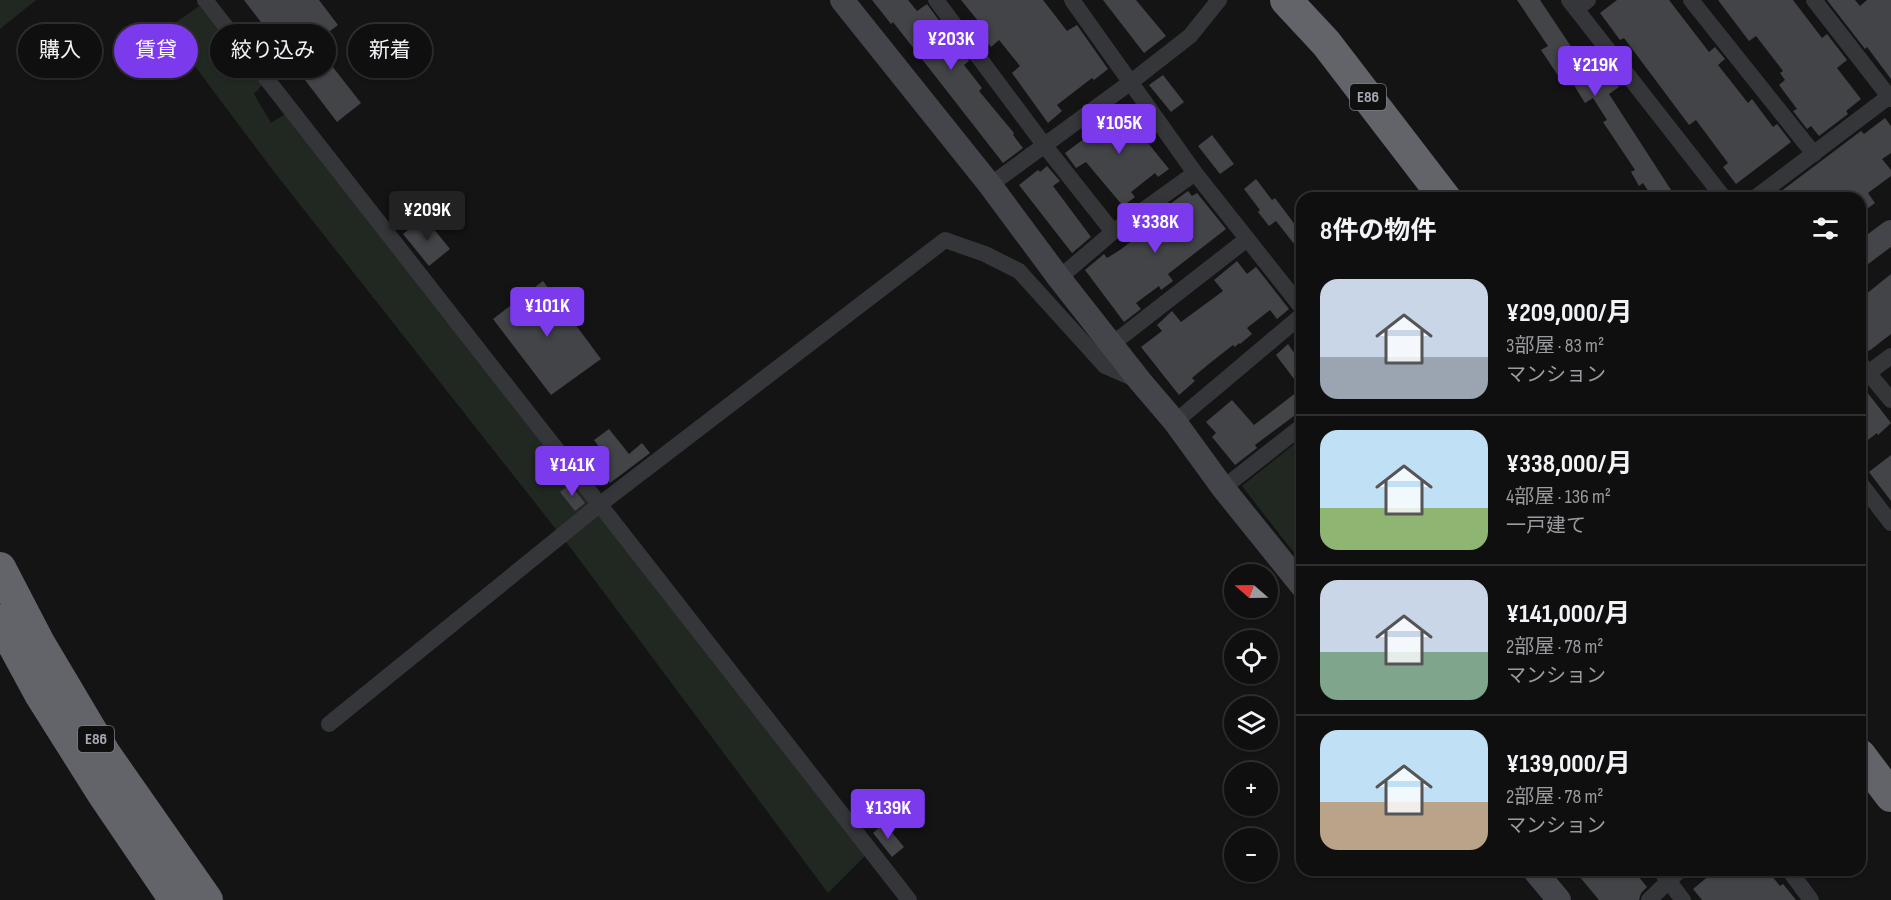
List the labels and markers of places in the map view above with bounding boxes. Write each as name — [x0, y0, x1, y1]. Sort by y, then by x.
pin: ¥203K — [909, 20, 993, 71]
pin: ¥219K — [1553, 46, 1637, 97]
pin: ¥105K — [1077, 104, 1161, 155]
pin: ¥209K — [385, 191, 469, 242]
pin: ¥338K — [1113, 203, 1197, 254]
pin: ¥101K — [505, 287, 589, 338]
pin: ¥141K — [530, 446, 614, 497]
pin: ¥139K — [846, 789, 930, 840]

